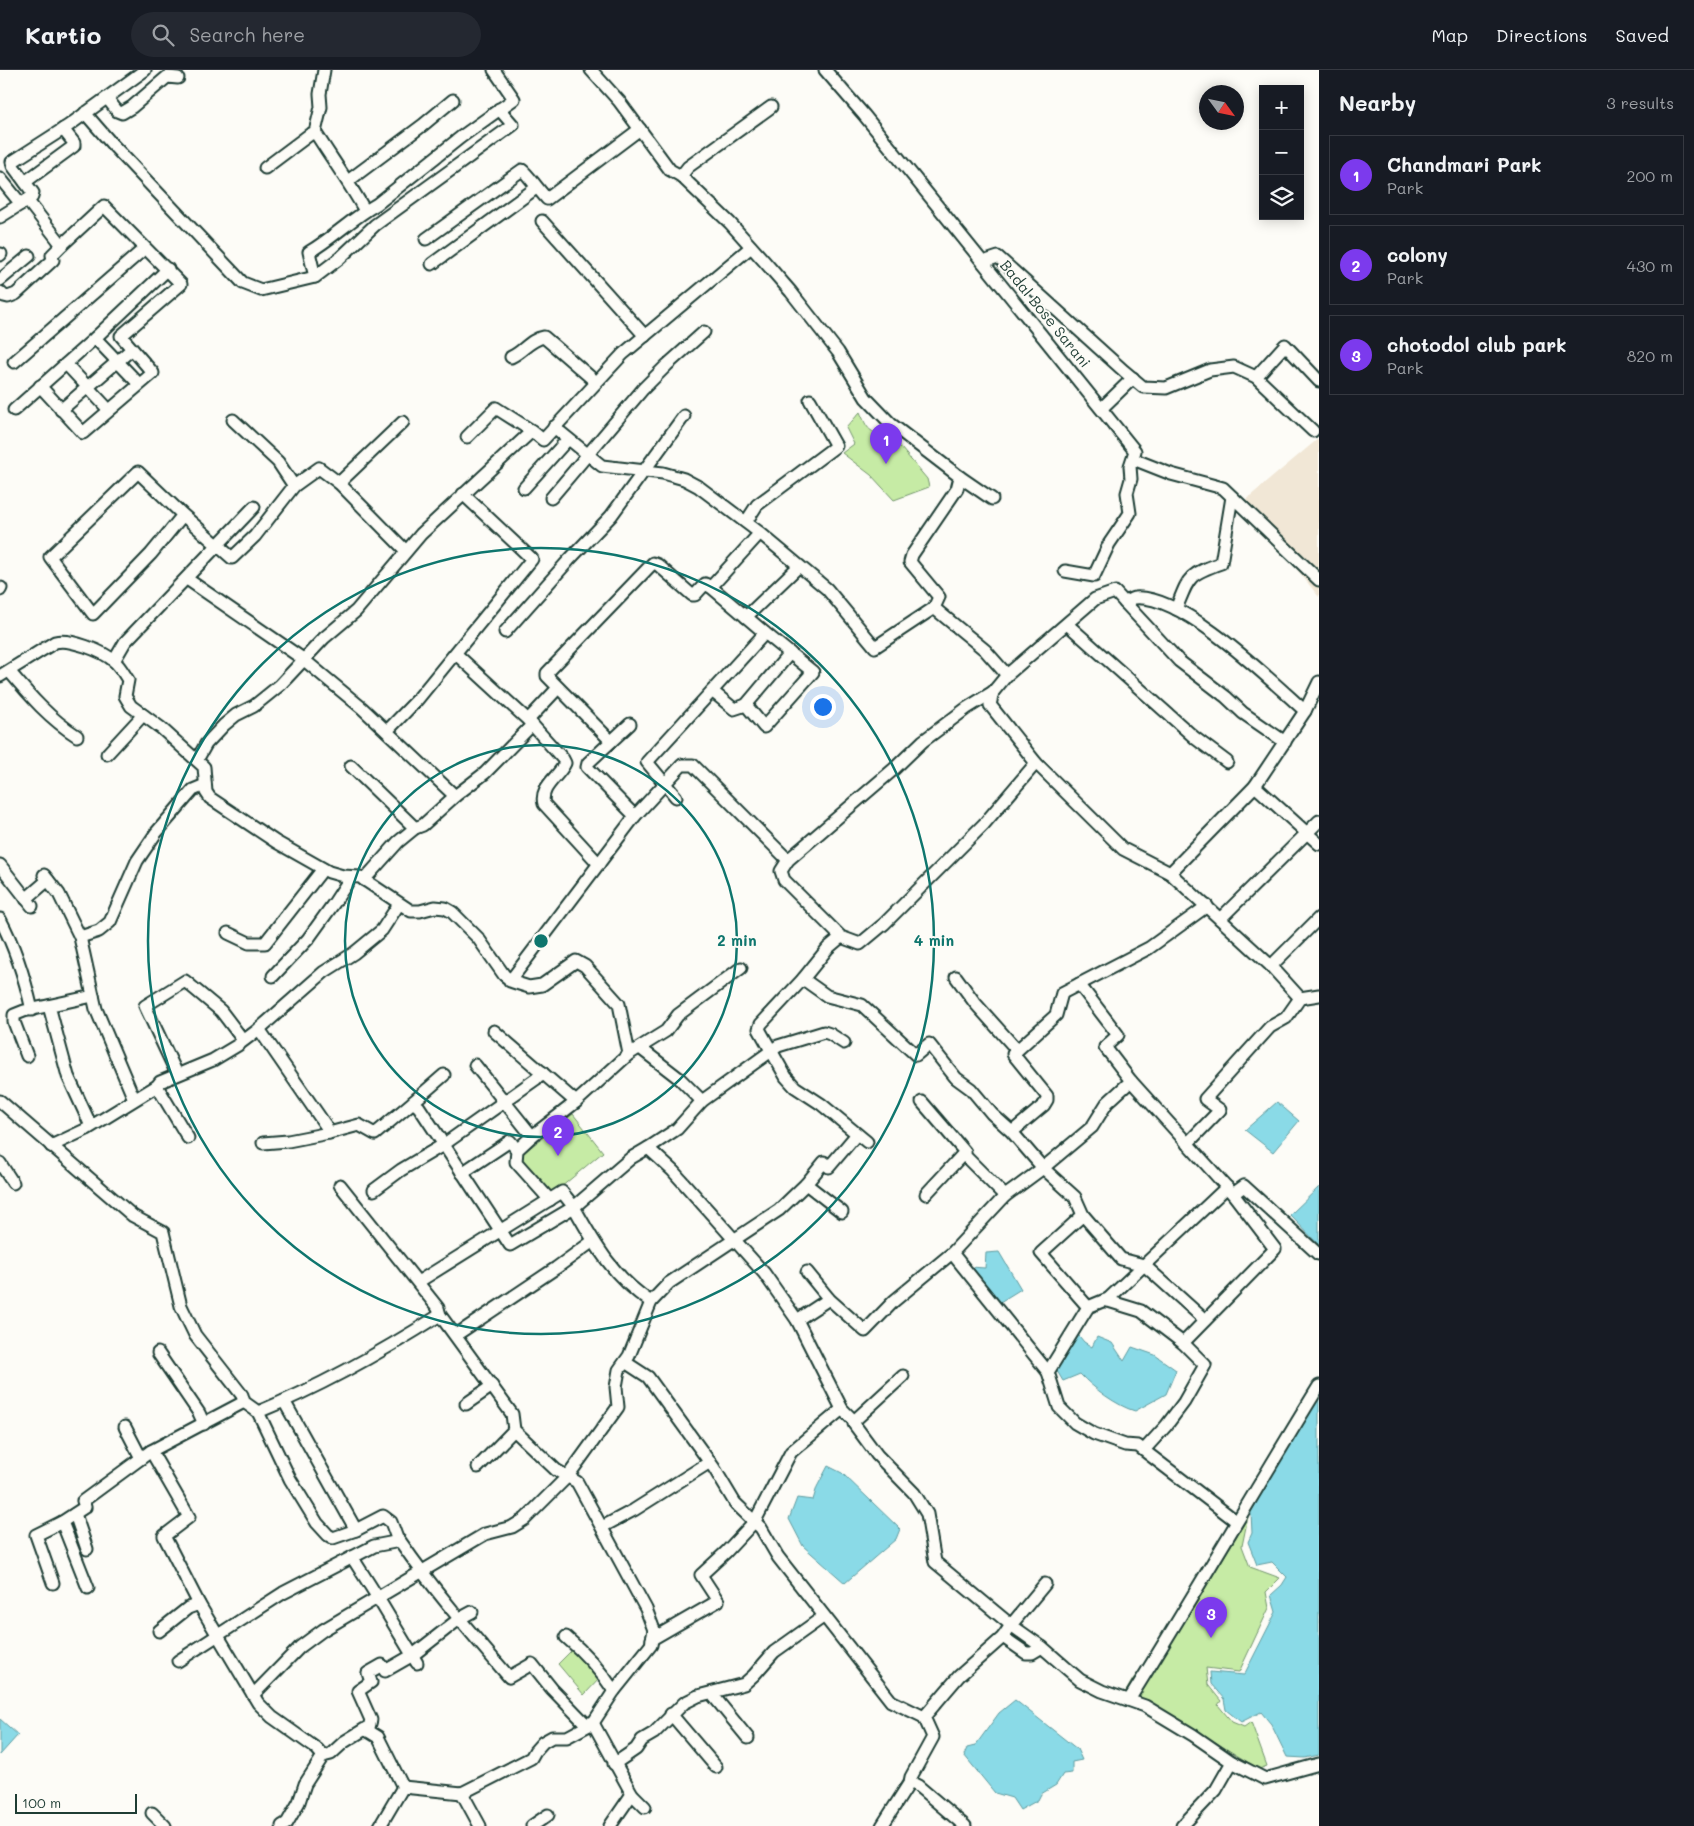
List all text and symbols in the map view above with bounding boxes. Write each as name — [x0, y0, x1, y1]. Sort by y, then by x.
search box — [131, 12, 481, 57]
text: Kartio — [25, 19, 101, 50]
icon: search — [149, 21, 177, 49]
text: Search here — [189, 22, 305, 47]
text: Map — [1431, 23, 1468, 47]
text: Directions — [1496, 23, 1588, 47]
text: Saved — [1616, 23, 1669, 47]
north arrow — [1199, 85, 1244, 130]
map controls — [1259, 85, 1304, 220]
button: + — [1259, 85, 1304, 130]
text: Nearby — [1339, 89, 1416, 116]
text: 3 results — [1606, 92, 1674, 113]
button: − — [1259, 130, 1304, 175]
text: Chandmari Park — [1387, 152, 1541, 177]
text: 1 — [1352, 165, 1360, 186]
text: 200 m — [1626, 165, 1673, 186]
button: layers — [1259, 175, 1304, 220]
text: Park — [1387, 177, 1423, 198]
text: colony — [1387, 242, 1448, 267]
street label: Badal Bose Sarani — [996, 255, 1095, 371]
text: 2 — [1352, 255, 1360, 276]
text: 430 m — [1626, 255, 1673, 276]
text: Park — [1387, 267, 1423, 288]
text: chotodol club park — [1387, 332, 1567, 357]
text: 3 — [1351, 345, 1361, 366]
text: 820 m — [1627, 345, 1673, 366]
text: Park — [1387, 357, 1423, 378]
pin: 1 — [870, 423, 902, 464]
your location — [810, 694, 836, 720]
text: 2 min — [717, 930, 757, 950]
text: 4 min — [914, 930, 954, 950]
centre of rings — [532, 932, 550, 950]
pin: 2 — [542, 1115, 574, 1156]
pin: 3 — [1195, 1597, 1227, 1638]
scale bar — [15, 1791, 138, 1814]
text: 100 m — [22, 1793, 61, 1812]

